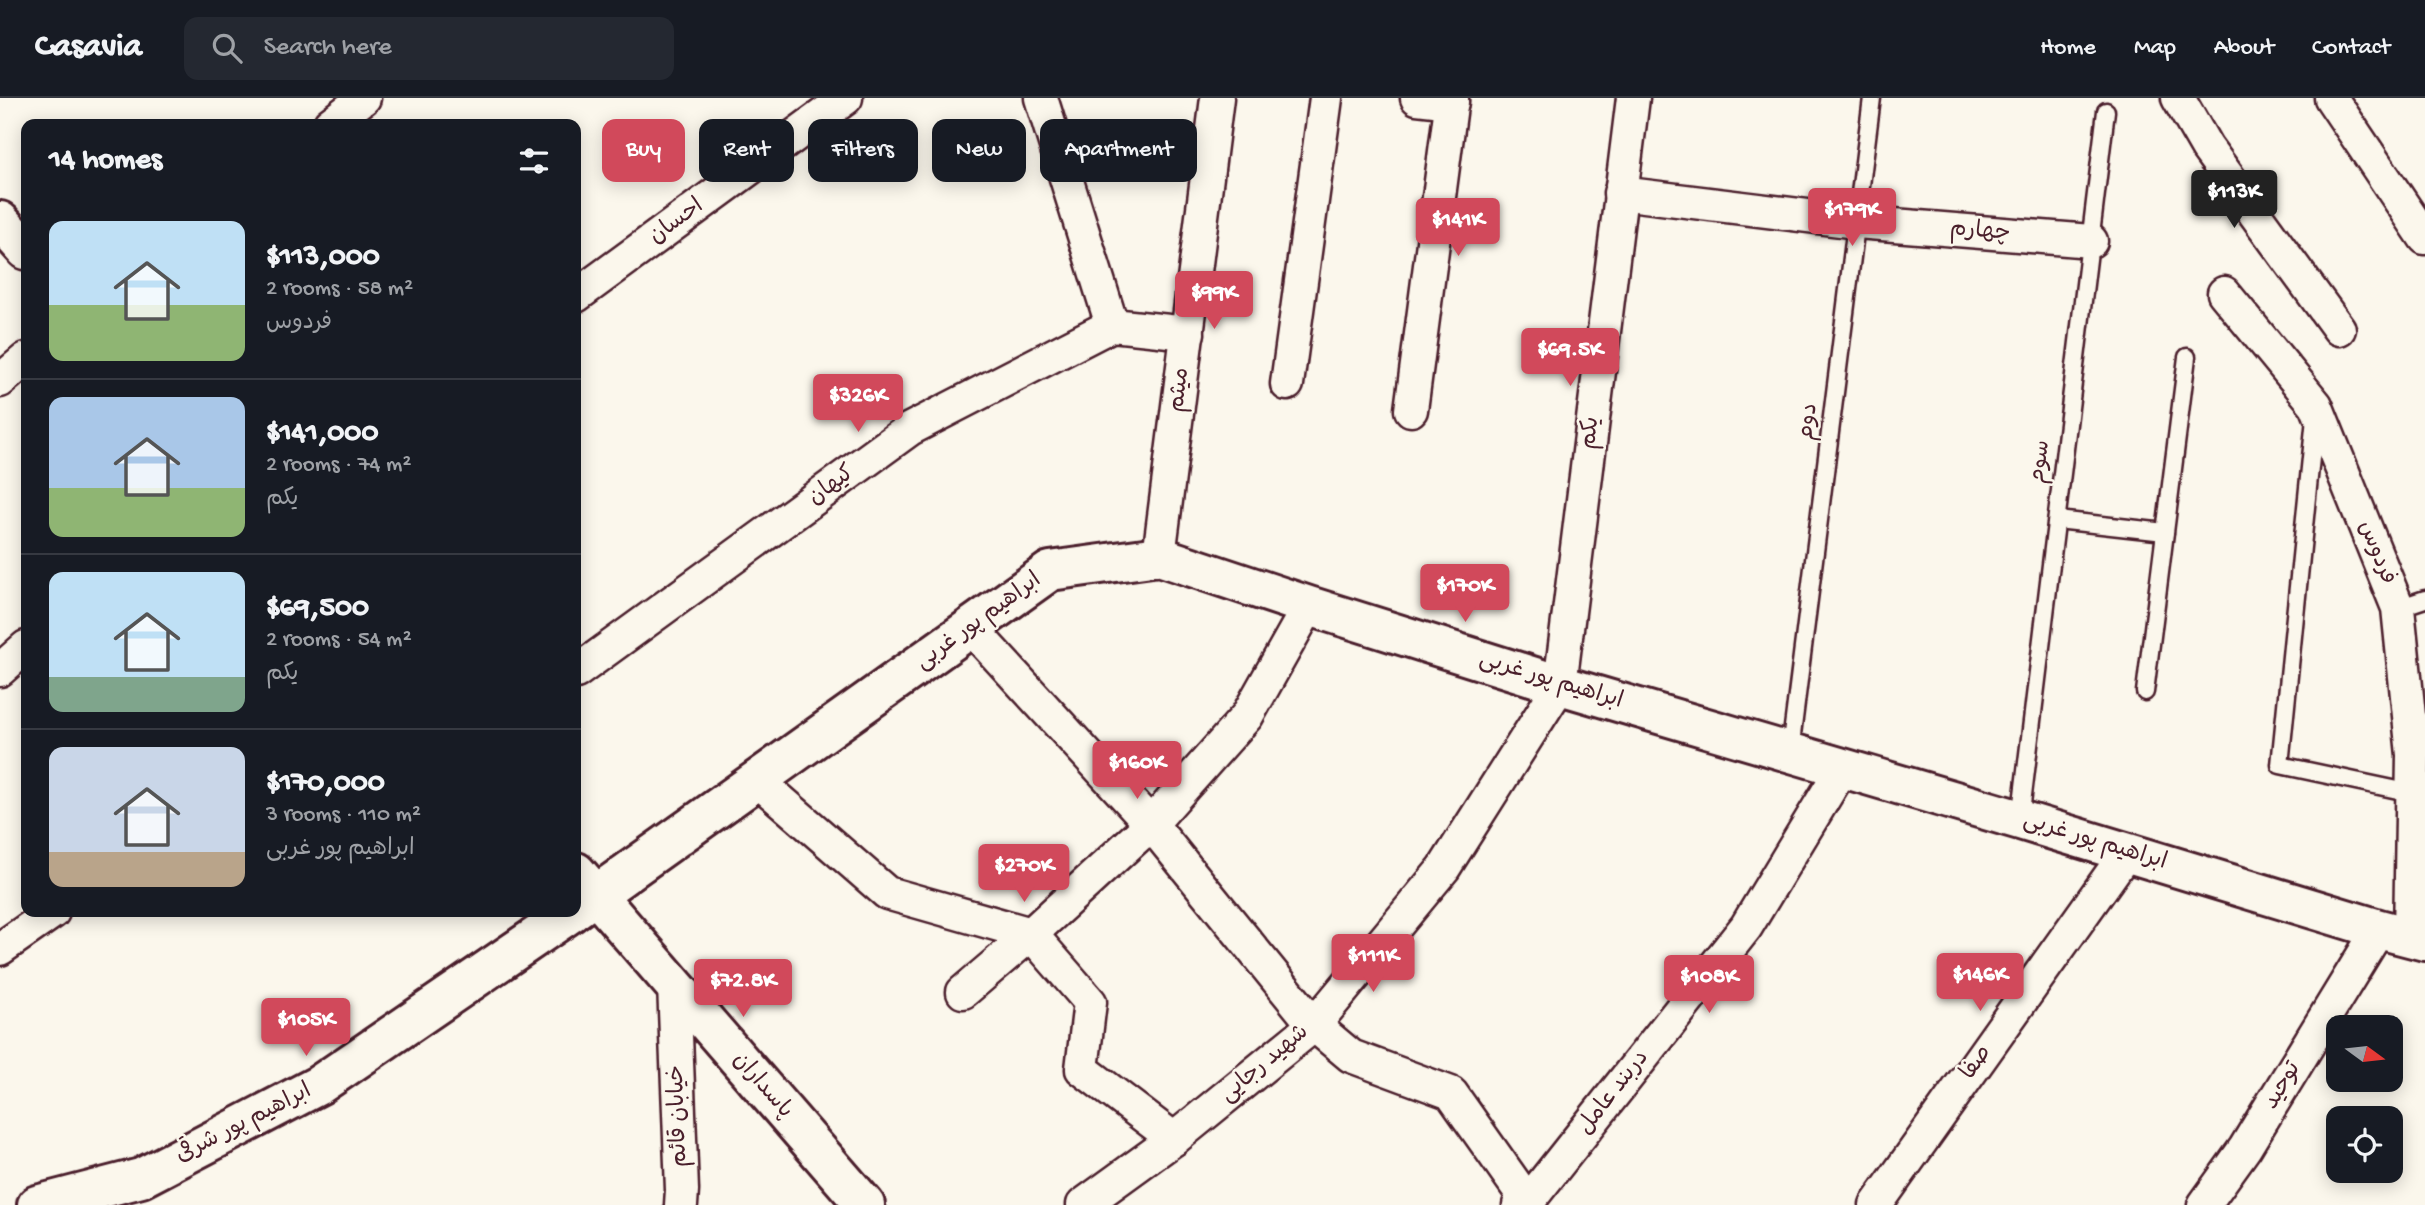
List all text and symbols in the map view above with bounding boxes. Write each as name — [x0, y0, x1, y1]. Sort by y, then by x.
search box — [184, 17, 674, 80]
text: Casavia — [35, 29, 142, 67]
icon: search — [208, 29, 246, 67]
text: Search here — [264, 33, 392, 64]
text: Home — [2040, 34, 2096, 63]
text: Map — [2134, 34, 2176, 63]
text: About — [2214, 34, 2274, 63]
text: Contact — [2312, 34, 2390, 63]
chip: Buy — [602, 119, 685, 182]
chip: Rent — [699, 119, 794, 182]
chip: Filters — [808, 119, 918, 182]
chip: New — [932, 119, 1026, 182]
chip: Apartment — [1040, 119, 1197, 182]
icon: filters — [515, 142, 553, 180]
text: 14 homes — [49, 144, 162, 179]
pin: $113K — [2185, 170, 2283, 230]
text: $113K — [2207, 179, 2261, 206]
pin: $179K — [1803, 188, 1901, 248]
street label: احسان — [645, 193, 709, 251]
text: $179K — [1824, 197, 1880, 224]
pin: $141K — [1409, 198, 1507, 258]
text: $141K — [1432, 207, 1484, 234]
street label: چهارم — [1949, 216, 2011, 249]
text: $113,000 — [266, 241, 380, 276]
icon: home — [105, 249, 189, 333]
pin: $99K — [1173, 272, 1255, 331]
text: 2 rooms · 58 m² — [266, 276, 413, 303]
text: $99K — [1191, 280, 1237, 307]
text: فردوس — [266, 310, 332, 337]
pin: $69.5K — [1513, 328, 1627, 388]
text: $69.5K — [1537, 337, 1603, 364]
street label: میثم — [1164, 366, 1197, 414]
pin: $326K — [809, 374, 907, 434]
text: $326K — [829, 383, 887, 410]
street label: دوم — [1793, 402, 1826, 442]
street label: یکم — [1576, 415, 1607, 451]
text: $141,000 — [266, 417, 378, 452]
icon: home — [105, 425, 189, 509]
street label: سوم — [2025, 439, 2057, 485]
text: 2 rooms · 74 m² — [266, 452, 411, 479]
street label: کیهان — [803, 460, 861, 512]
text: یکم — [266, 486, 299, 513]
street label: فردوس — [2351, 517, 2401, 589]
pin: $170K — [1416, 564, 1514, 624]
street label: ابراهیم پور غربی — [911, 567, 1048, 677]
text: $170K — [1436, 573, 1494, 600]
text: $69,500 — [266, 592, 369, 627]
icon: home — [105, 600, 189, 684]
text: 2 rooms · 54 m² — [266, 627, 412, 654]
street label: ابراهیم پور غربی — [1476, 646, 1626, 717]
text: یکم — [266, 661, 299, 688]
pin: $160K — [1088, 742, 1186, 801]
text: $160K — [1108, 750, 1166, 777]
text: $170,000 — [266, 767, 385, 802]
icon: home — [105, 775, 189, 859]
text: 3 rooms · 110 m² — [266, 802, 421, 829]
street label: ابراهیم پور غربی — [2020, 807, 2170, 878]
text: ابراهیم پور غربی — [266, 836, 415, 863]
pin: $270K — [975, 844, 1073, 904]
text: $270K — [994, 853, 1054, 880]
pin: $111K — [1324, 934, 1422, 994]
text: $111K — [1348, 943, 1398, 970]
pin: $146K — [1931, 954, 2029, 1013]
pin: $108K — [1660, 956, 1758, 1015]
pin: $72.8K — [686, 960, 800, 1019]
text: $146K — [1953, 962, 2007, 989]
text: $108K — [1680, 964, 1738, 991]
text: $72.8K — [710, 968, 776, 995]
pin: $105K — [257, 998, 355, 1058]
text: $105K — [277, 1007, 335, 1034]
north arrow — [2326, 1015, 2403, 1092]
map controls — [2326, 1015, 2403, 1183]
street label: شهید رجایی — [1215, 1019, 1315, 1109]
street label: صفا — [1956, 1041, 1998, 1085]
street label: دربند عامل — [1573, 1045, 1655, 1141]
street label: پاسداران — [726, 1047, 798, 1125]
street label: توحید — [2258, 1057, 2308, 1115]
street label: خیابان قائم — [664, 1064, 695, 1168]
street label: ابراهیم پور شرقی — [170, 1075, 317, 1171]
button: locate — [2326, 1106, 2403, 1183]

